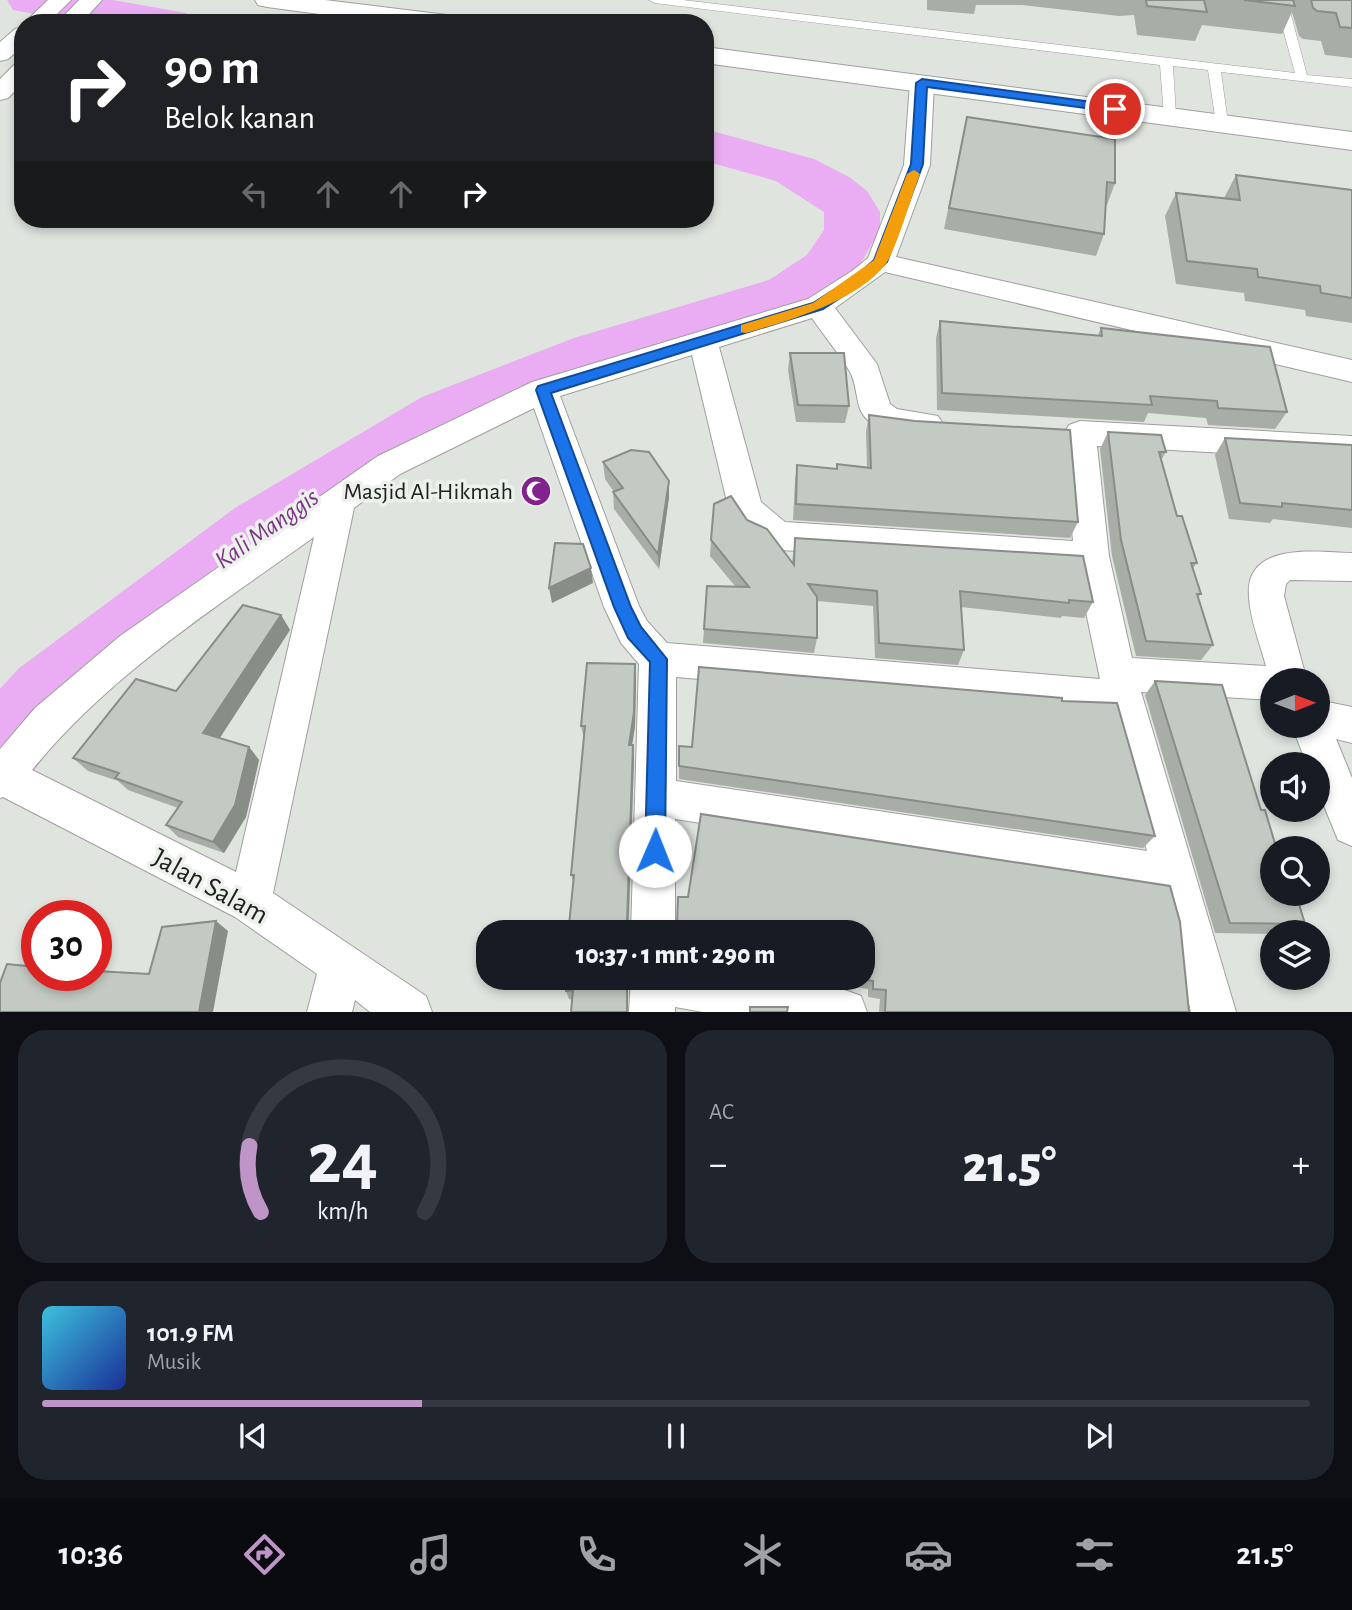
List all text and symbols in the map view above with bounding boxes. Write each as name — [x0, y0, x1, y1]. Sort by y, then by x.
icon: right — [49, 42, 140, 133]
text: 90 m — [164, 44, 260, 93]
pin — [1085, 79, 1145, 139]
icon: arrive — [1096, 90, 1134, 128]
text: Belok kanan — [164, 102, 315, 134]
icon: left — [236, 175, 274, 213]
icon: ahead — [309, 175, 347, 213]
icon: ahead — [382, 175, 420, 213]
icon: right — [455, 175, 493, 213]
mosque icon: Masjid Al-Hikmah — [519, 474, 553, 508]
place label: Masjid Al-Hikmah — [343, 480, 513, 504]
water label: Kali Manggis — [210, 484, 323, 574]
north arrow — [1260, 668, 1330, 738]
map controls — [1260, 668, 1330, 990]
button: sound — [1260, 752, 1330, 822]
position arrow — [618, 814, 692, 888]
button: search — [1260, 836, 1330, 906]
street label: Jalan Salam — [148, 844, 272, 930]
speed limit sign: 30 — [21, 900, 112, 991]
button: layers — [1260, 920, 1330, 990]
text: 10:37 · 1 mnt · 290 m — [576, 942, 775, 968]
text: AC — [709, 1101, 734, 1124]
text: 24 — [307, 1125, 378, 1198]
text: 21.5° — [963, 1139, 1056, 1191]
text: − — [709, 1146, 727, 1184]
text: + — [1292, 1146, 1310, 1184]
text: km/h — [317, 1199, 368, 1224]
text: 101.9 FM — [147, 1320, 234, 1346]
text: Musik — [147, 1351, 201, 1374]
icon: previous — [234, 1417, 272, 1455]
icon: pause — [657, 1417, 695, 1455]
icon: next — [1080, 1417, 1118, 1455]
icon: directions — [240, 1530, 289, 1579]
icon: music — [406, 1530, 455, 1579]
icon: phone — [572, 1530, 621, 1579]
icon: climate — [738, 1530, 787, 1579]
icon: car — [904, 1530, 953, 1579]
icon: filters — [1070, 1530, 1119, 1579]
text: 10:36 — [59, 1538, 123, 1570]
text: 21.5° — [1236, 1538, 1293, 1570]

